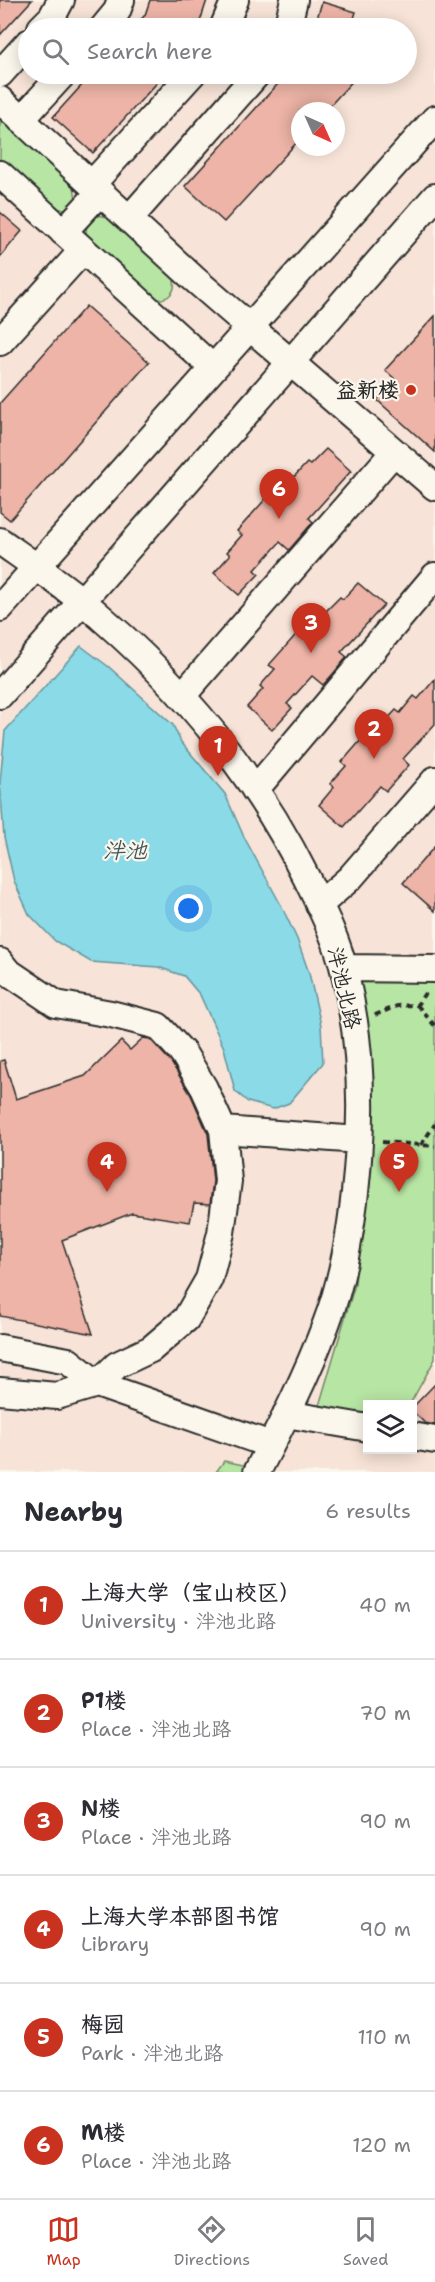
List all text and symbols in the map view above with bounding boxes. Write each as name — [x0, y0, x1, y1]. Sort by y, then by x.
search box — [18, 18, 417, 84]
icon: search — [39, 35, 72, 68]
text: Search here — [87, 37, 213, 66]
north arrow — [291, 102, 345, 156]
place label: 益新楼 — [336, 376, 399, 404]
marker: 益新楼 — [404, 383, 418, 397]
pin: 6 — [260, 470, 298, 519]
pin: 3 — [292, 604, 330, 653]
pin: 2 — [354, 710, 394, 759]
pin: 1 — [198, 726, 238, 776]
water label: 泮池 — [103, 836, 148, 865]
your location — [174, 894, 203, 923]
street label: 泮池北路 — [321, 944, 367, 1032]
pin: 4 — [88, 1142, 126, 1192]
pin: 5 — [380, 1142, 418, 1192]
map controls — [363, 1400, 417, 1454]
button: layers — [363, 1400, 417, 1454]
text: Nearby — [24, 1494, 123, 1529]
text: 6 results — [325, 1498, 411, 1524]
text: 上海大学（宝山校区） — [81, 1578, 301, 1607]
text: 1 — [39, 1592, 48, 1618]
text: 40 m — [359, 1592, 411, 1618]
text: University · 泮池北路 — [81, 1608, 276, 1634]
text: P1楼 — [81, 1686, 127, 1715]
text: 2 — [37, 1700, 51, 1726]
text: 70 m — [359, 1700, 411, 1726]
text: Place · 泮池北路 — [81, 1716, 231, 1742]
text: N楼 — [81, 1794, 120, 1823]
text: 3 — [37, 1808, 51, 1834]
text: 90 m — [359, 1808, 411, 1834]
text: Place · 泮池北路 — [81, 1824, 231, 1850]
text: 上海大学本部图书馆 — [81, 1902, 279, 1931]
text: 4 — [37, 1916, 51, 1942]
text: 90 m — [359, 1916, 411, 1942]
text: Library — [81, 1931, 149, 1957]
text: 梅园 — [81, 2010, 125, 2039]
text: 5 — [37, 2024, 50, 2050]
text: 110 m — [357, 2024, 411, 2050]
text: Park · 泮池北路 — [81, 2040, 223, 2066]
text: M楼 — [81, 2118, 126, 2147]
text: 6 — [37, 2132, 51, 2158]
text: 120 m — [352, 2132, 411, 2158]
text: Place · 泮池北路 — [81, 2148, 231, 2174]
tab: Map — [47, 2213, 81, 2270]
tab: Directions — [174, 2213, 250, 2270]
tab: Saved — [343, 2213, 389, 2270]

